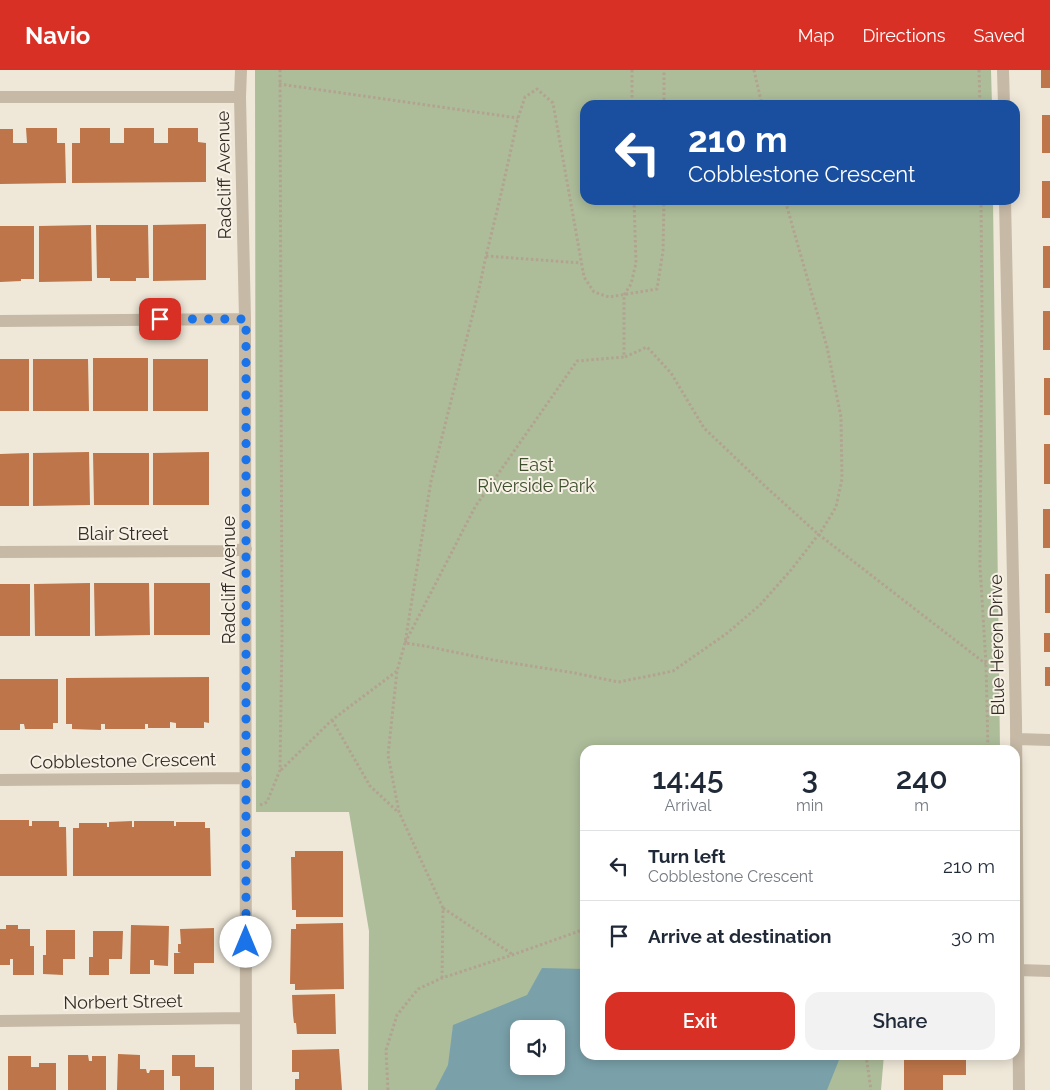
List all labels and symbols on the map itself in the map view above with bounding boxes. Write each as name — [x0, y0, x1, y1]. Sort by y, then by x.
street label: Radcliff Avenue — [212, 110, 235, 239]
pin — [139, 298, 181, 340]
park label: East Riverside Park — [477, 454, 595, 496]
street label: Radcliff Avenue — [218, 515, 239, 644]
street label: Blair Street — [77, 523, 169, 544]
street label: Blue Heron Drive — [985, 574, 1008, 716]
street label: Cobblestone Crescent — [30, 748, 216, 773]
position arrow — [219, 915, 271, 967]
street label: Norbert Street — [63, 990, 183, 1013]

